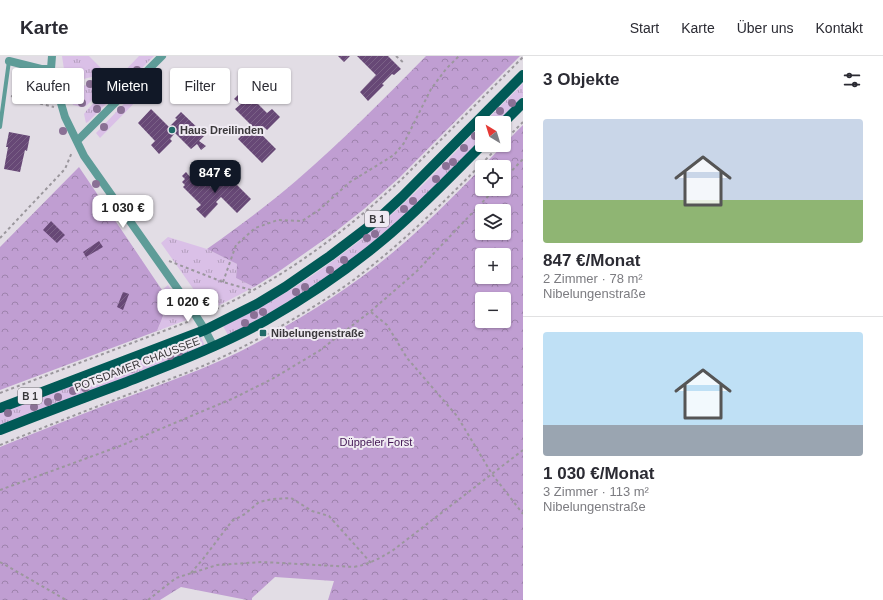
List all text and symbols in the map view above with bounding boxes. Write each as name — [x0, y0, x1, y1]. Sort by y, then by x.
text: Karte — [20, 17, 69, 38]
text: Start — [630, 20, 659, 36]
text: Karte — [681, 20, 715, 36]
text: Über uns — [737, 20, 794, 36]
text: Kontakt — [816, 20, 863, 36]
chip: Kaufen — [12, 68, 84, 104]
chip: Mieten — [92, 68, 162, 104]
chip: Filter — [170, 68, 230, 104]
chip: Neu — [238, 68, 291, 104]
icon: filters — [841, 69, 863, 91]
text: 3 Objekte — [543, 70, 620, 89]
north arrow — [475, 116, 511, 152]
map controls — [475, 116, 511, 328]
place label: Haus Dreilinden — [180, 124, 264, 136]
marker: Haus Dreilinden — [167, 125, 177, 135]
icon: home — [667, 145, 739, 217]
pin: 847 € — [187, 160, 243, 194]
button: locate — [475, 160, 511, 196]
text: 847 € — [199, 165, 231, 180]
pin: 1 030 € — [86, 195, 160, 229]
text: 1 030 € — [101, 200, 145, 215]
button: layers — [475, 204, 511, 240]
road number: B 1 — [365, 211, 389, 227]
button: + — [475, 248, 511, 284]
text: 847 €/Monat — [543, 251, 640, 270]
text: 2 Zimmer · 78 m² — [543, 271, 643, 286]
text: Nibelungenstraße — [543, 286, 646, 301]
pin: 1 020 € — [151, 289, 225, 323]
button: − — [475, 292, 511, 328]
text: 1 020 € — [166, 294, 210, 309]
place label: Nibelungenstraße — [271, 327, 364, 339]
marker: Nibelungenstraße — [258, 328, 268, 338]
street label: POTSDAMER CHAUSSEE — [73, 335, 201, 393]
icon: home — [667, 358, 739, 430]
road number: B 1 — [18, 388, 42, 404]
park label: Düppeler Forst — [340, 436, 412, 448]
text: 1 030 €/Monat — [543, 464, 655, 483]
text: 3 Zimmer · 113 m² — [543, 484, 649, 499]
text: Nibelungenstraße — [543, 499, 646, 514]

